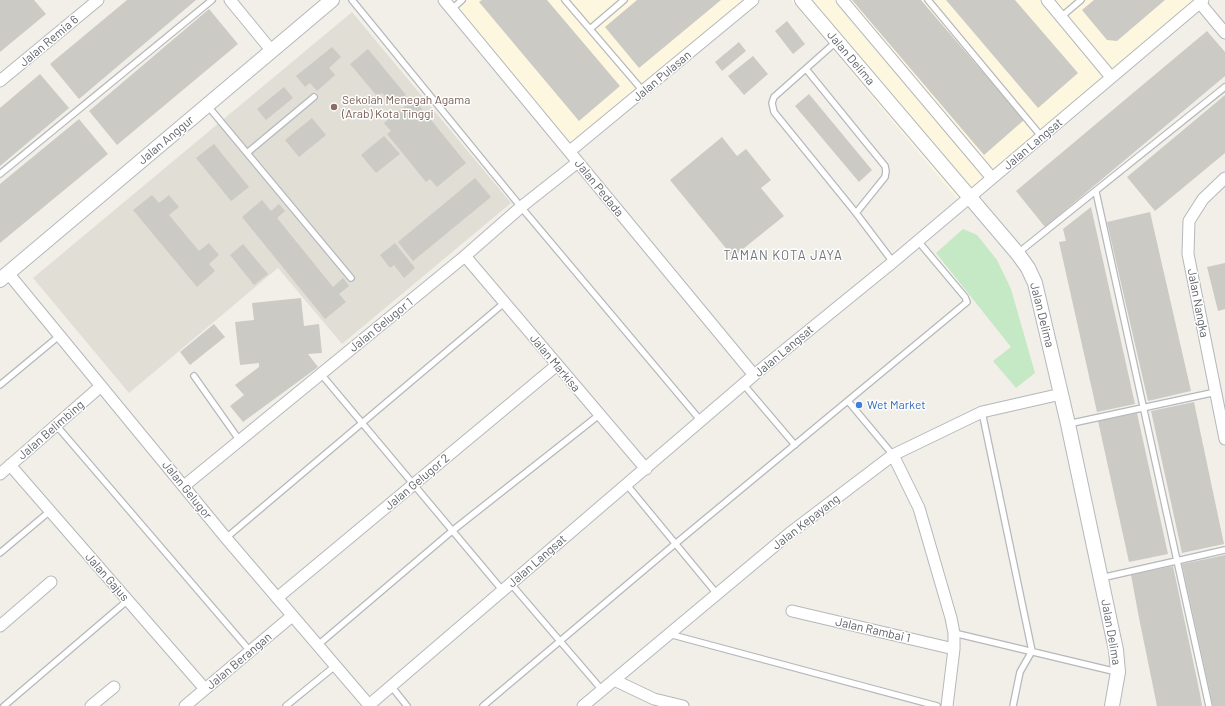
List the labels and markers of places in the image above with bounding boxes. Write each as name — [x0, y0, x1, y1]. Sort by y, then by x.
place label: Sekolah Menegah Agama (Arab) Kota Tinggi — [342, 93, 470, 121]
marker: Sekolah Menegah Agama (Arab) Kota Tinggi — [329, 102, 339, 112]
place label: Wet Market — [867, 398, 926, 412]
marker: Wet Market — [854, 400, 864, 410]

